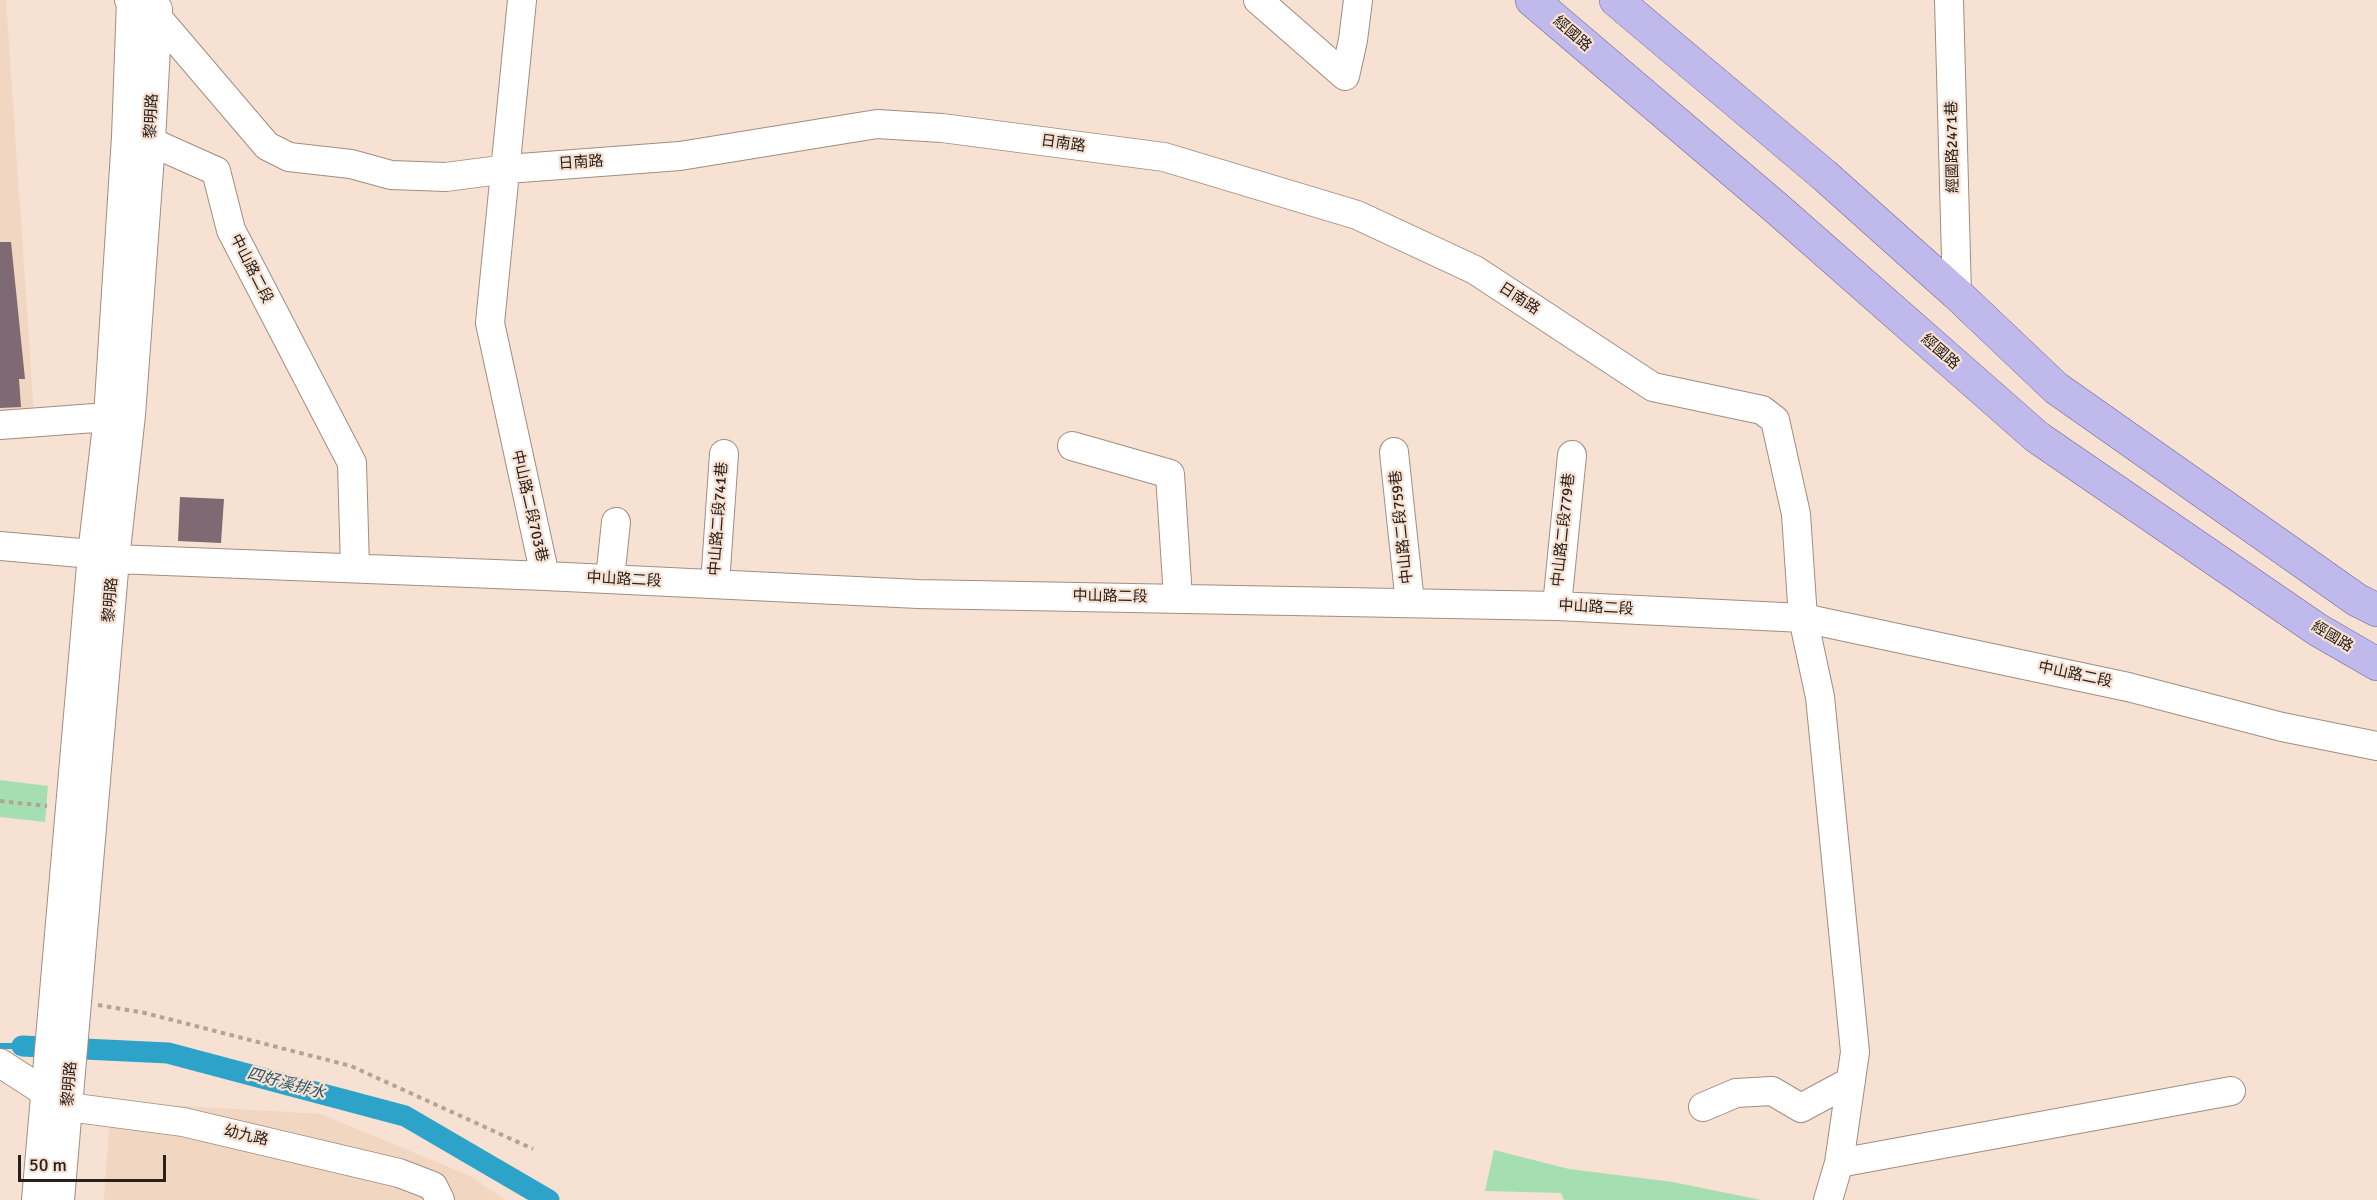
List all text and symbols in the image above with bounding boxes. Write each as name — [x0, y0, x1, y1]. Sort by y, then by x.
street label: 經國路 — [1549, 12, 1595, 56]
street label: 黎明路 — [142, 93, 162, 139]
street label: 經國路2471巷 — [1943, 101, 1963, 193]
street label: 日南路 — [1039, 132, 1087, 156]
street label: 日南路 — [558, 152, 604, 174]
street label: 中山路二段 — [226, 232, 276, 306]
street label: 日南路 — [1495, 279, 1543, 319]
street label: 經國路 — [1917, 330, 1963, 374]
street label: 中山路二段703巷 — [507, 448, 551, 564]
street label: 中山路二段741巷 — [706, 461, 732, 577]
street label: 中山路二段759巷 — [1387, 469, 1417, 585]
street label: 中山路二段779巷 — [1549, 472, 1579, 588]
street label: 中山路二段 — [586, 569, 662, 591]
street label: 黎明路 — [100, 577, 122, 623]
street label: 中山路二段 — [1072, 587, 1148, 607]
street label: 中山路二段 — [1558, 597, 1634, 619]
street label: 經國路 — [2308, 618, 2356, 656]
street label: 中山路二段 — [2036, 658, 2114, 692]
street label: 黎明路 — [59, 1061, 81, 1107]
water label: 四好溪排水 — [245, 1064, 327, 1104]
street label: 幼九路 — [222, 1122, 270, 1150]
scale bar — [21, 1143, 170, 1181]
text: 50 m — [29, 1154, 67, 1176]

